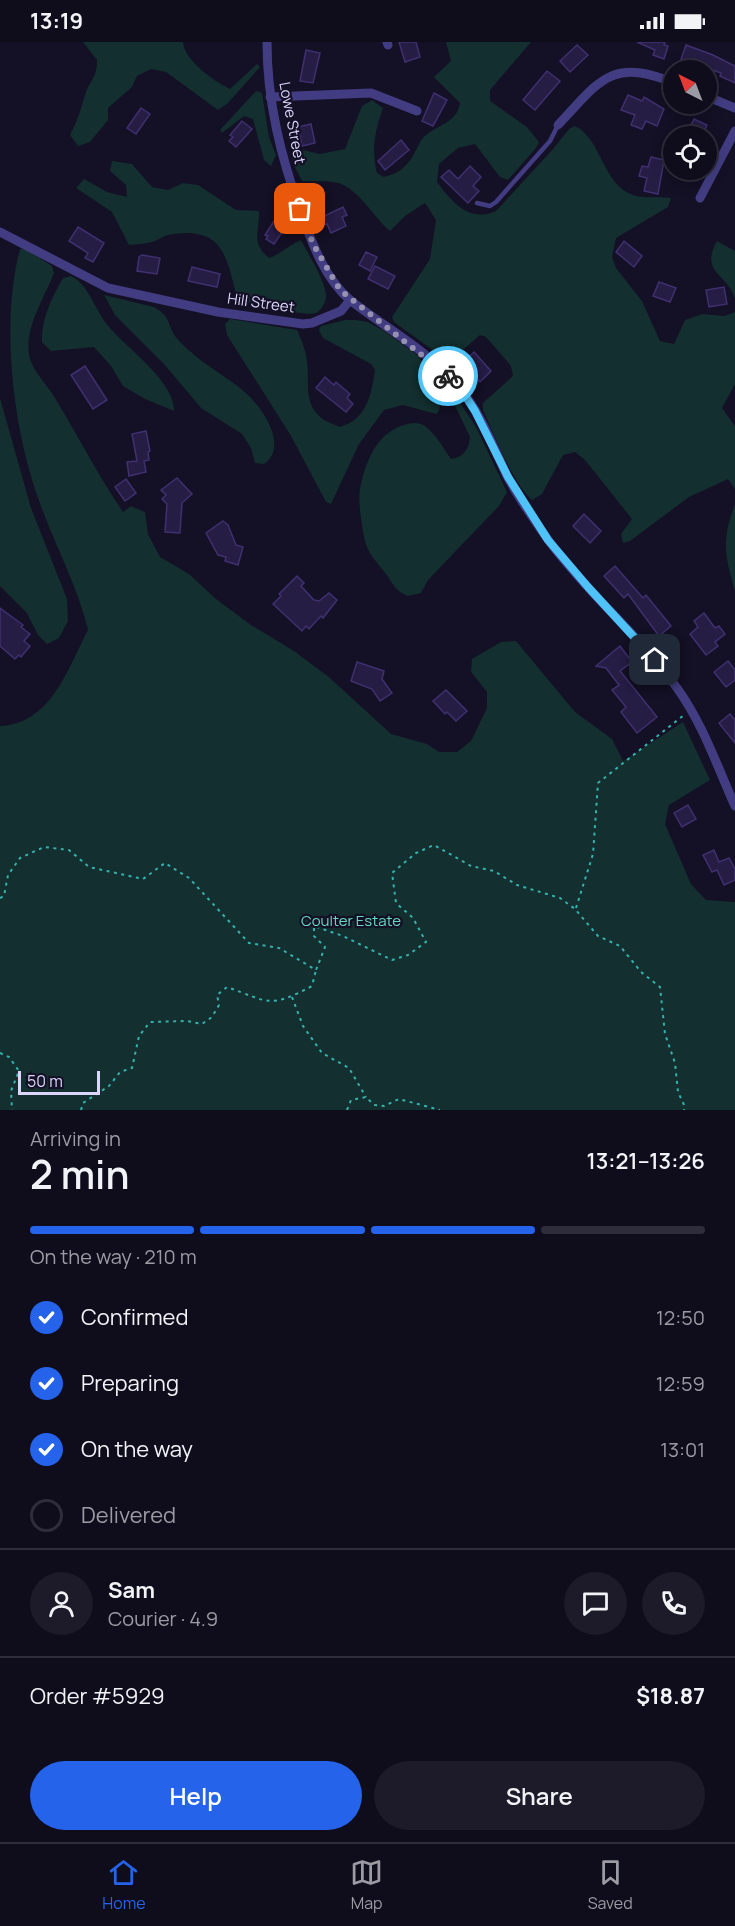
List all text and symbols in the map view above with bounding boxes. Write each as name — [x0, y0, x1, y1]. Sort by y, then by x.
text: 13:19 — [30, 6, 83, 36]
north arrow — [663, 60, 717, 114]
map controls — [663, 60, 717, 180]
street label: Lowe Street — [274, 80, 311, 166]
button: locate — [663, 126, 717, 180]
pin — [274, 183, 325, 234]
icon: bag — [283, 192, 316, 225]
street label: Hill Street — [226, 287, 296, 318]
courier — [418, 346, 478, 406]
icon: bike — [432, 360, 465, 393]
pin — [629, 634, 680, 685]
icon: home — [638, 643, 671, 676]
park label: Coulter Estate — [301, 910, 401, 931]
scale bar — [18, 1068, 100, 1096]
text: 50 m — [27, 1070, 63, 1092]
text: Arriving in — [30, 1125, 121, 1152]
text: 13:21–13:26 — [586, 1146, 705, 1176]
text: 2 min — [30, 1147, 129, 1201]
text: On the way · 210 m — [30, 1243, 197, 1270]
icon: check — [30, 1301, 63, 1334]
text: Confirmed — [81, 1302, 189, 1332]
text: 12:50 — [656, 1304, 705, 1331]
icon: check — [30, 1367, 63, 1400]
text: Preparing — [81, 1368, 179, 1398]
text: 12:59 — [656, 1370, 705, 1397]
icon: check — [30, 1433, 63, 1466]
text: On the way — [81, 1434, 193, 1464]
text: 13:01 — [660, 1436, 705, 1463]
text: Delivered — [81, 1500, 176, 1530]
button: person — [30, 1572, 93, 1635]
button: chat — [564, 1572, 627, 1635]
button: phone — [642, 1572, 705, 1635]
text: Sam — [108, 1575, 155, 1605]
text: Courier · 4.9 — [108, 1605, 218, 1632]
text: Order #5929 — [30, 1681, 165, 1711]
text: $18.87 — [636, 1681, 705, 1711]
button: Help — [30, 1761, 362, 1830]
button: Share — [374, 1761, 705, 1830]
tab: Home — [102, 1856, 146, 1914]
tab: Map — [350, 1856, 383, 1914]
tab: Saved — [588, 1856, 633, 1914]

